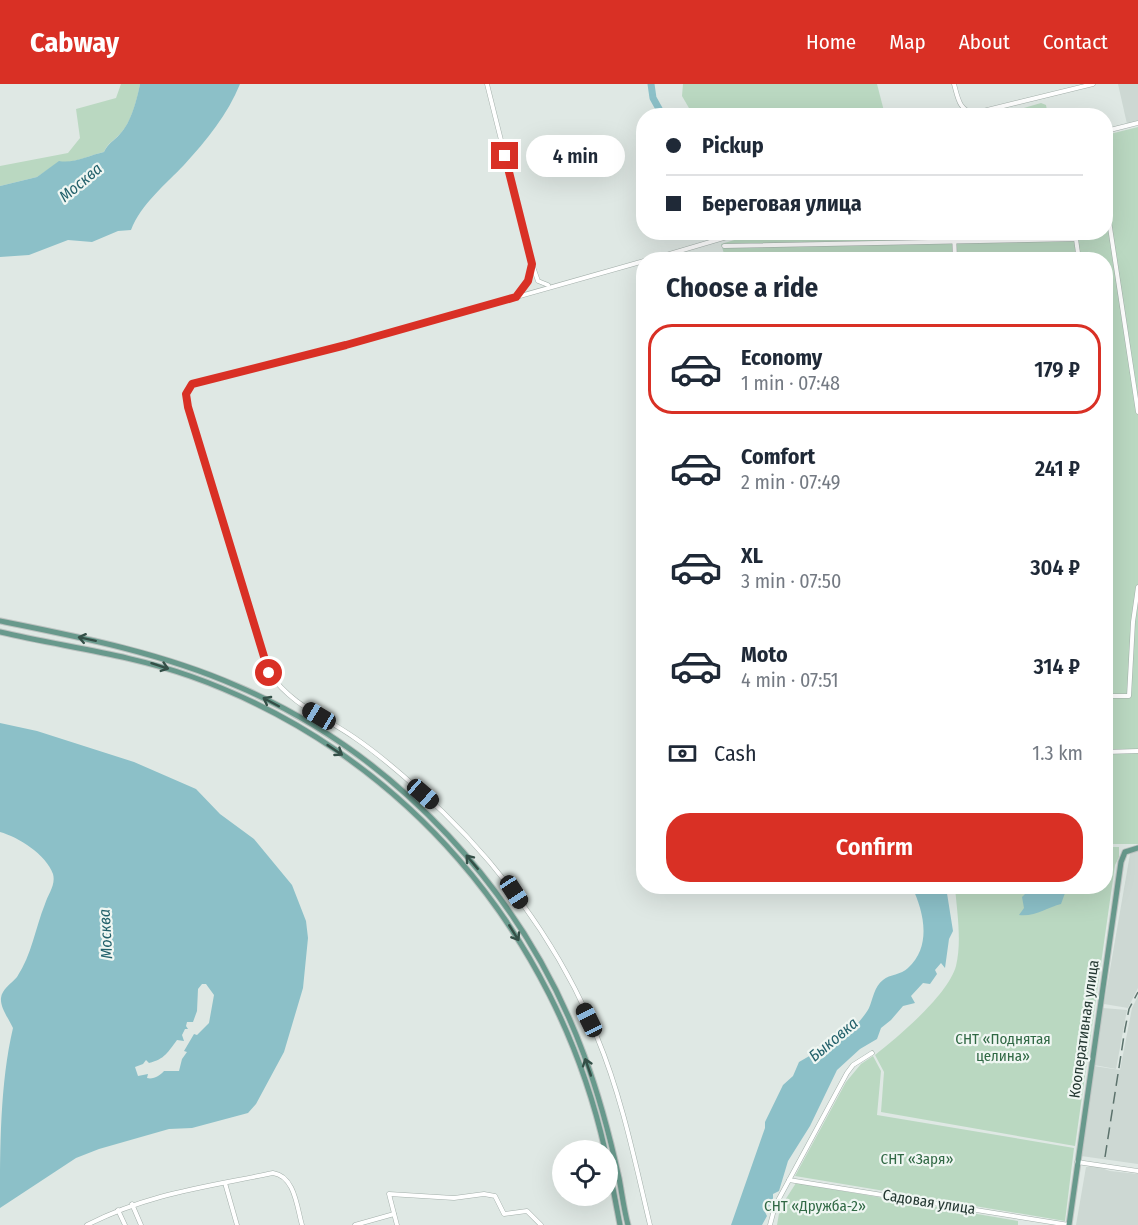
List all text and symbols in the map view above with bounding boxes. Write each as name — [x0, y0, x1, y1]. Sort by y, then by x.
text: Cabway — [30, 26, 119, 59]
text: Home — [806, 29, 856, 55]
text: Map — [889, 29, 926, 55]
text: About — [959, 29, 1010, 55]
text: Contact — [1043, 29, 1108, 55]
text: Pickup — [702, 132, 764, 159]
callout: 4 min — [526, 135, 625, 177]
route end — [491, 142, 518, 169]
text: 4 min — [553, 144, 598, 168]
water label: Москва — [55, 159, 106, 206]
text: Береговая улица — [702, 190, 862, 217]
text: Choose a ride — [666, 272, 818, 304]
icon: car — [669, 342, 723, 396]
text: Economy — [741, 344, 822, 371]
text: 179 ₽ — [1034, 356, 1080, 383]
text: 1 min · 07:48 — [741, 371, 840, 395]
icon: car — [669, 441, 723, 495]
text: Comfort — [741, 443, 815, 470]
text: 241 ₽ — [1035, 455, 1080, 482]
text: 2 min · 07:49 — [741, 470, 840, 494]
icon: car — [669, 540, 723, 594]
text: XL — [741, 542, 763, 569]
text: 304 ₽ — [1030, 554, 1080, 581]
text: 3 min · 07:50 — [741, 569, 841, 593]
one-way arrow — [78, 633, 98, 644]
icon: car — [669, 639, 723, 693]
text: Moto — [741, 641, 788, 668]
text: 314 ₽ — [1033, 653, 1080, 680]
route start — [255, 659, 282, 686]
one-way arrow — [150, 662, 169, 673]
text: 4 min · 07:51 — [741, 668, 838, 692]
one-way arrow — [263, 696, 280, 708]
car — [299, 699, 339, 733]
icon: cash — [666, 737, 699, 770]
text: Cash — [714, 740, 757, 767]
text: 1.3 km — [1032, 741, 1083, 765]
one-way arrow — [326, 744, 343, 756]
car — [404, 775, 442, 813]
button: Confirm — [666, 813, 1083, 882]
one-way arrow — [465, 854, 478, 870]
car — [497, 872, 531, 912]
water label: Москва — [95, 908, 116, 960]
one-way arrow — [509, 924, 521, 941]
street label: Кооперативная улица — [1065, 959, 1103, 1099]
car — [573, 1000, 605, 1040]
water label: Быковка — [805, 1013, 862, 1065]
park label: СНТ «Поднятая целина» — [955, 1030, 1051, 1065]
one-way arrow — [582, 1058, 593, 1076]
map controls — [552, 1140, 618, 1206]
button: locate — [552, 1140, 618, 1206]
park label: СНТ «Заря» — [881, 1150, 953, 1168]
street label: Садовая улица — [881, 1186, 977, 1218]
park label: СНТ «Дружба-2» — [764, 1197, 866, 1215]

